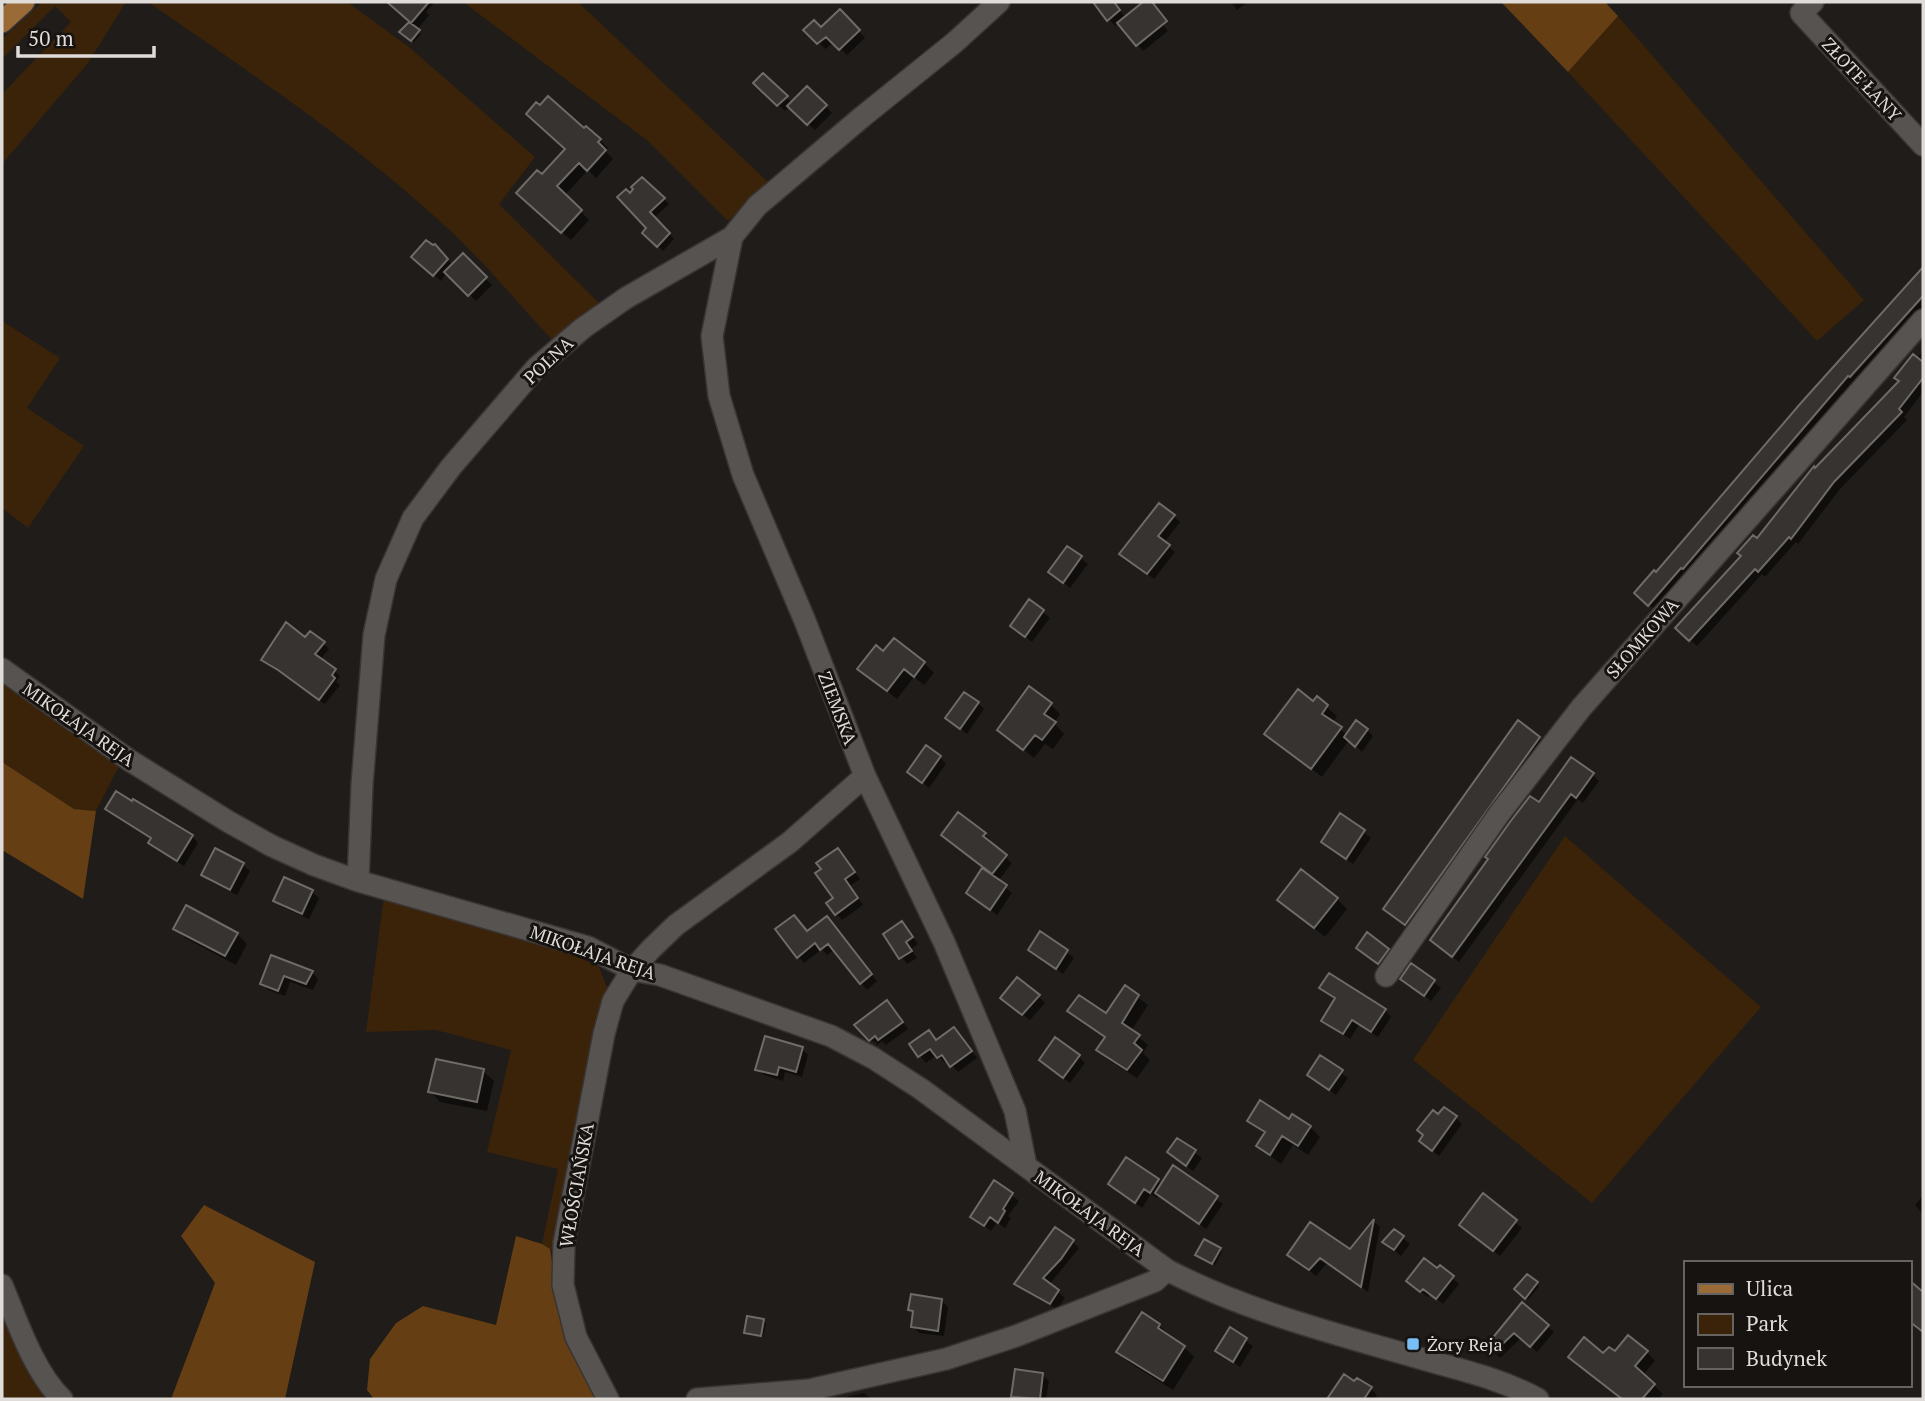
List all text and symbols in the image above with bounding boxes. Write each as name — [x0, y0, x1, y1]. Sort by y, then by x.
scale bar — [18, 14, 154, 58]
text: 50 m — [28, 24, 74, 52]
street label: ZŁOTE ŁANY — [1817, 32, 1907, 126]
street label: POLNA — [518, 331, 578, 389]
street label: SŁOMKOWA — [1600, 592, 1684, 683]
street label: ZIEMSKA — [813, 668, 863, 749]
street label: MIKOŁAJA REJA — [18, 677, 140, 772]
street label: MIKOŁAJA REJA — [527, 919, 660, 985]
street label: WŁOŚCIAŃSKA — [553, 1120, 599, 1249]
street label: MIKOŁAJA REJA — [1030, 1165, 1151, 1262]
legend — [1684, 1261, 1911, 1387]
text: Ulica — [1746, 1274, 1794, 1302]
text: Park — [1746, 1309, 1788, 1337]
place label: Żory Reja — [1427, 1332, 1503, 1356]
marker: Żory Reja — [1405, 1336, 1421, 1352]
text: Budynek — [1746, 1344, 1827, 1372]

